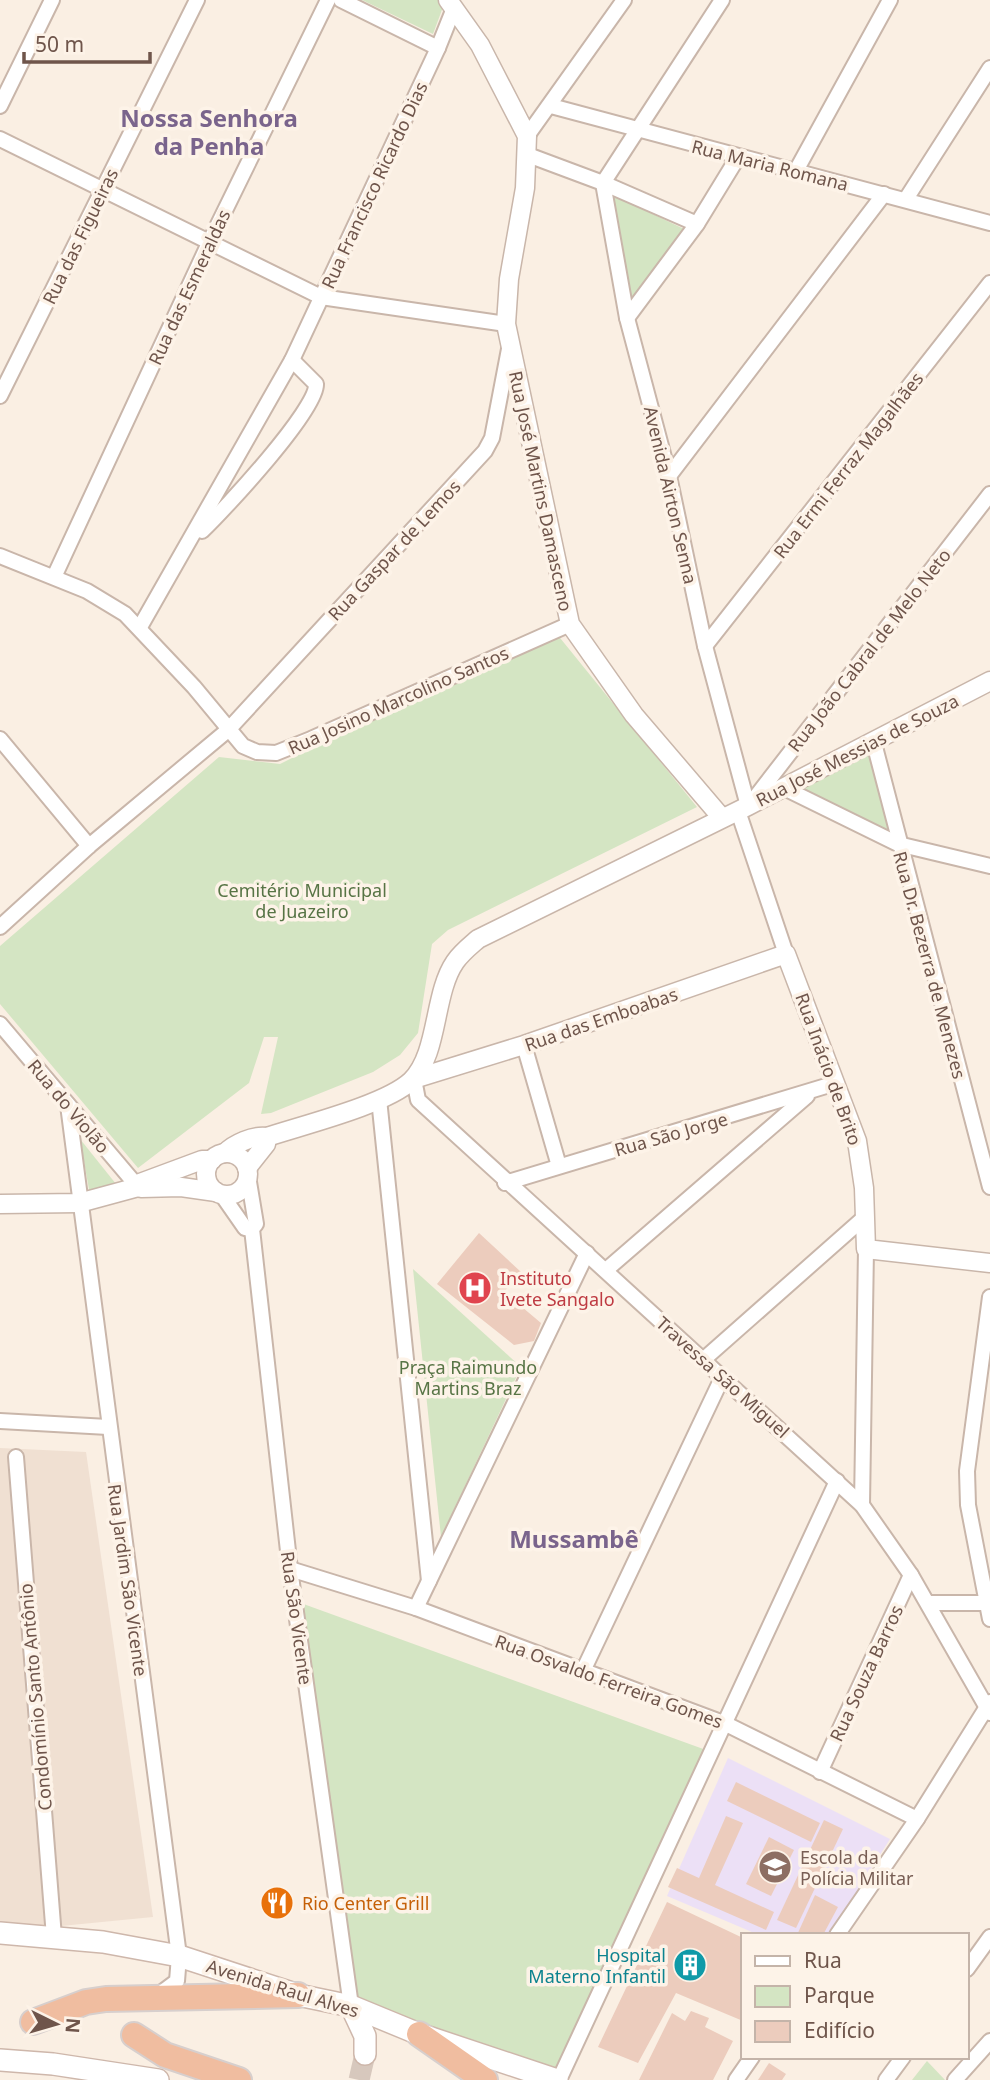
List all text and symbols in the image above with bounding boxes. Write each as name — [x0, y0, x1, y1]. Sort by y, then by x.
scale bar — [24, 21, 150, 65]
text: 50 m — [35, 30, 84, 58]
street label: Rua Francisco Ricardo Dias — [315, 78, 433, 292]
district label: Nossa Senhora da Penha — [120, 101, 298, 162]
street label: Rua Maria Romana — [689, 134, 851, 196]
street label: Rua das Figueiras — [37, 164, 123, 308]
street label: Rua das Esmeraldas — [142, 205, 236, 369]
street label: Rua Ermi Ferraz Magalhães — [768, 367, 928, 563]
street label: Rua José Martins Damasceno — [504, 368, 578, 614]
street label: Avenida Airton Senna — [639, 404, 703, 586]
street label: Rua Gaspar de Lemos — [322, 475, 466, 625]
street label: Rua João Cabral de Melo Neto — [782, 544, 956, 756]
street label: Rua Josino Marcolino Santos — [284, 640, 512, 760]
street label: Rua José Messias de Souza — [752, 688, 962, 812]
street label: Rua Dr. Bezerra de Menezes — [888, 849, 972, 1081]
park label: Cemitério Municipal de Juazeiro — [217, 878, 387, 923]
street label: Rua das Emboabas — [521, 982, 681, 1056]
street label: Rua Inácio de Brito — [790, 990, 868, 1148]
street label: Rua do Violão — [23, 1054, 115, 1158]
street label: Rua São Jorge — [611, 1106, 731, 1162]
place label: Instituto Ivete Sangalo — [500, 1266, 615, 1311]
hospital icon: Instituto Ivete Sangalo — [456, 1269, 494, 1307]
street label: Travessa São Miguel — [651, 1311, 795, 1443]
park label: Praça Raimundo Martins Braz — [399, 1355, 537, 1400]
street label: Rua Jardim São Vicente — [103, 1482, 153, 1678]
district label: Mussambê — [509, 1522, 639, 1555]
street label: Rua São Vicente — [276, 1550, 318, 1686]
street label: Condomínio Santo Antônio — [13, 1582, 57, 1812]
street label: Rua Souza Barros — [824, 1601, 908, 1745]
street label: Rua Osvaldo Ferreira Gomes — [492, 1629, 726, 1733]
place label: Escola da Polícia Militar — [800, 1845, 914, 1890]
school or university icon: Escola da Polícia Militar — [756, 1848, 794, 1886]
restaurant icon: Rio Center Grill — [258, 1884, 296, 1922]
place label: Rio Center Grill — [302, 1891, 429, 1915]
legend — [741, 1933, 969, 2059]
place label: Hospital Materno Infantil — [528, 1943, 666, 1988]
building icon: Hospital Materno Infantil — [671, 1946, 709, 1984]
text: Rua — [804, 1946, 842, 1974]
street label: Avenida Raul Alves — [204, 1953, 362, 2023]
text: Parque — [804, 1981, 874, 2009]
north arrow — [21, 1989, 91, 2059]
text: Edifício — [804, 2016, 875, 2044]
text: N — [59, 2017, 87, 2034]

